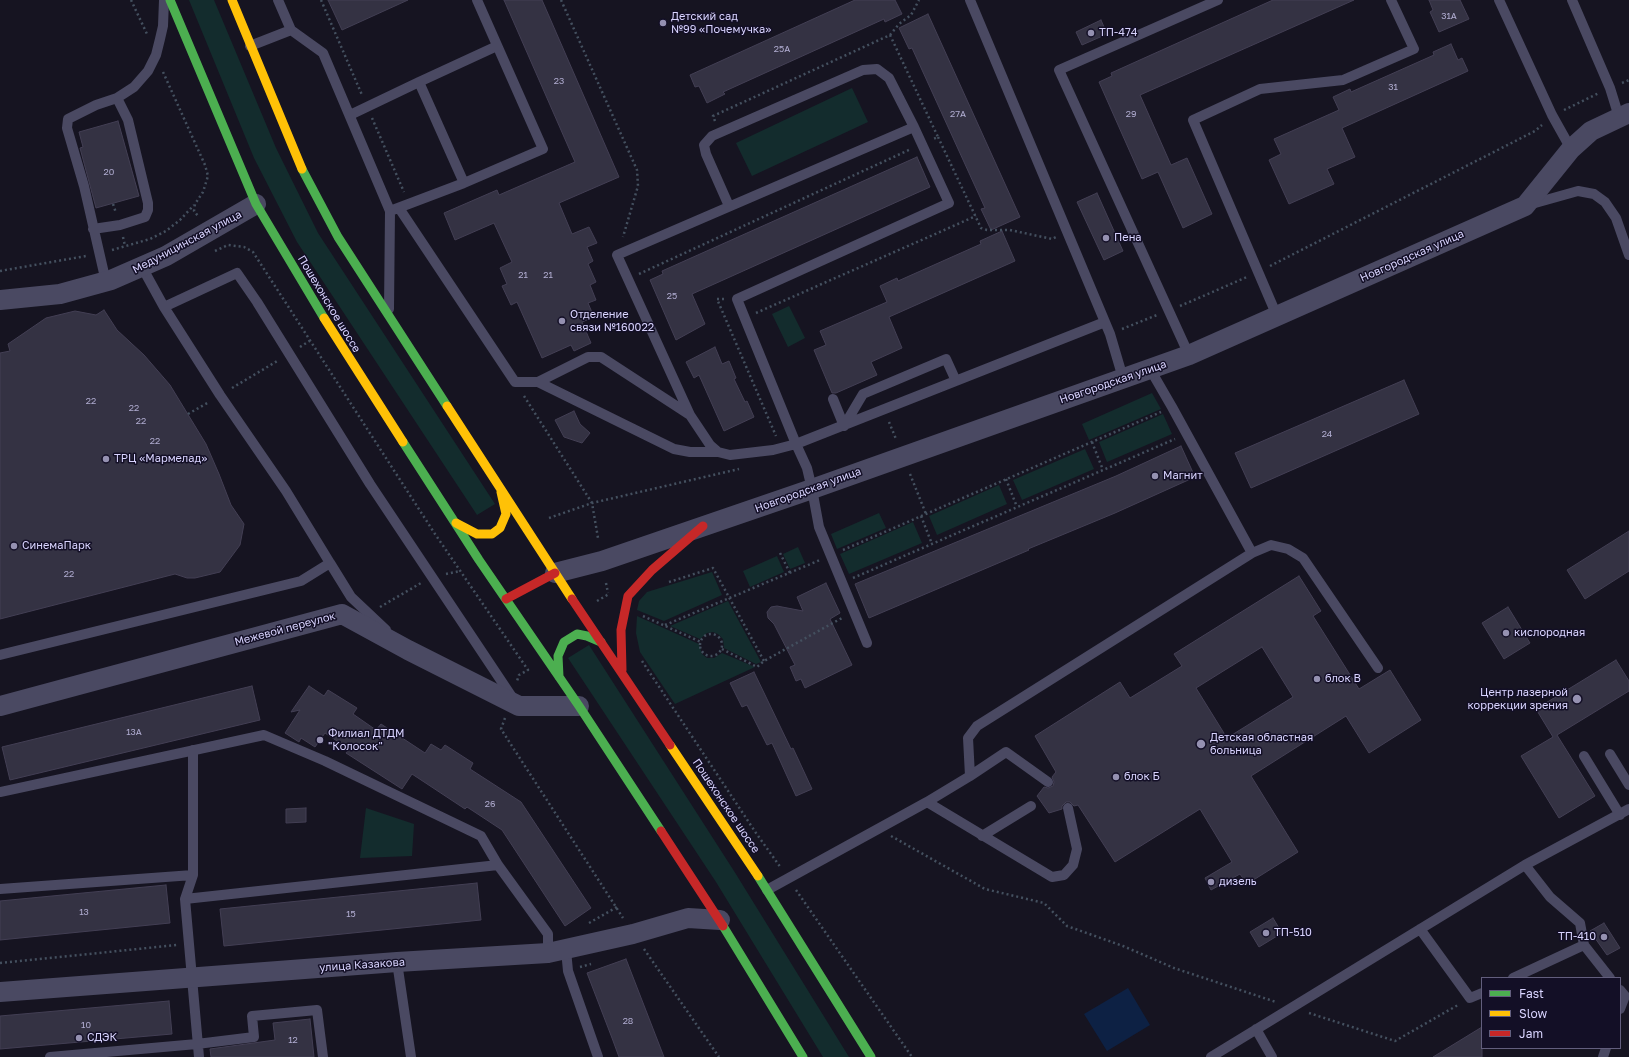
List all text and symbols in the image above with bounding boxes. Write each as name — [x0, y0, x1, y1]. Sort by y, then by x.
place label: Детский сад №99 «Почемучка» — [671, 10, 771, 36]
house number: 31А — [1441, 11, 1457, 21]
marker: Детский сад №99 «Почемучка» — [658, 18, 668, 28]
place label: ТП-474 — [1099, 26, 1137, 40]
marker: ТП-474 — [1086, 28, 1096, 38]
house number: 25А — [774, 44, 790, 54]
house number: 23 — [554, 76, 564, 86]
house number: 31 — [1388, 82, 1398, 92]
house number: 27А — [950, 109, 966, 119]
house number: 29 — [1126, 109, 1136, 119]
house number: 20 — [104, 167, 114, 177]
street label: Медуницинская улица — [130, 208, 244, 276]
street label: Новгородская улица — [1358, 227, 1466, 285]
place label: Пена — [1114, 231, 1142, 245]
marker: Пена — [1101, 233, 1111, 243]
street label: Пошехонское шоссе — [295, 253, 363, 355]
house number: 21 — [518, 270, 528, 280]
house number: 21 — [543, 270, 553, 280]
house number: 25 — [667, 291, 677, 301]
place label: Отделение связи №160022 — [570, 308, 654, 334]
marker: Отделение связи №160022 — [557, 316, 567, 326]
street label: Новгородская улица — [1058, 357, 1168, 407]
house number: 22 — [86, 396, 96, 406]
house number: 22 — [129, 403, 139, 413]
house number: 22 — [136, 416, 146, 426]
house number: 24 — [1322, 429, 1332, 439]
house number: 22 — [150, 436, 160, 446]
place label: ТРЦ «Мармелад» — [114, 452, 207, 466]
marker: ТРЦ «Мармелад» — [101, 454, 111, 464]
street label: Новгородская улица — [753, 465, 863, 515]
place label: Магнит — [1163, 469, 1203, 483]
marker: Магнит — [1150, 471, 1160, 481]
place label: СинемаПарк — [22, 539, 91, 553]
marker: СинемаПарк — [9, 541, 19, 551]
house number: 22 — [64, 569, 74, 579]
street label: Межевой переулок — [233, 609, 337, 649]
place label: кислородная — [1514, 626, 1585, 640]
marker: кислородная — [1501, 628, 1511, 638]
place label: блок В — [1325, 672, 1361, 686]
marker: блок В — [1312, 674, 1322, 684]
place label: Центр лазерной коррекции зрения — [1467, 686, 1568, 712]
marker: Центр лазерной коррекции зрения — [1571, 693, 1583, 705]
house number: 13А — [126, 727, 142, 737]
place label: Филиал ДТДМ "Колосок" — [328, 727, 404, 753]
place label: Детская областная больница — [1210, 731, 1313, 757]
marker: Филиал ДТДМ "Колосок" — [315, 735, 325, 745]
marker: Детская областная больница — [1195, 738, 1207, 750]
street label: Пошехонское шоссе — [690, 756, 762, 856]
place label: блок Б — [1124, 770, 1160, 784]
marker: блок Б — [1111, 772, 1121, 782]
house number: 26 — [485, 799, 495, 809]
place label: дизель — [1219, 875, 1257, 889]
marker: дизель — [1206, 877, 1216, 887]
house number: 13 — [79, 907, 89, 917]
house number: 15 — [346, 909, 356, 919]
place label: ТП-510 — [1274, 926, 1312, 940]
marker: ТП-510 — [1261, 928, 1271, 938]
place label: ТП-410 — [1558, 930, 1596, 944]
marker: ТП-410 — [1599, 932, 1609, 942]
street label: улица Казакова — [319, 955, 405, 975]
legend — [1481, 977, 1621, 1049]
text: Fast — [1519, 986, 1544, 1001]
text: Slow — [1519, 1006, 1547, 1021]
house number: 28 — [623, 1016, 633, 1026]
house number: 10 — [81, 1020, 91, 1030]
text: Jam — [1519, 1026, 1543, 1041]
place label: СДЭК — [87, 1031, 117, 1045]
marker: СДЭК — [74, 1033, 84, 1043]
house number: 12 — [288, 1035, 298, 1045]

